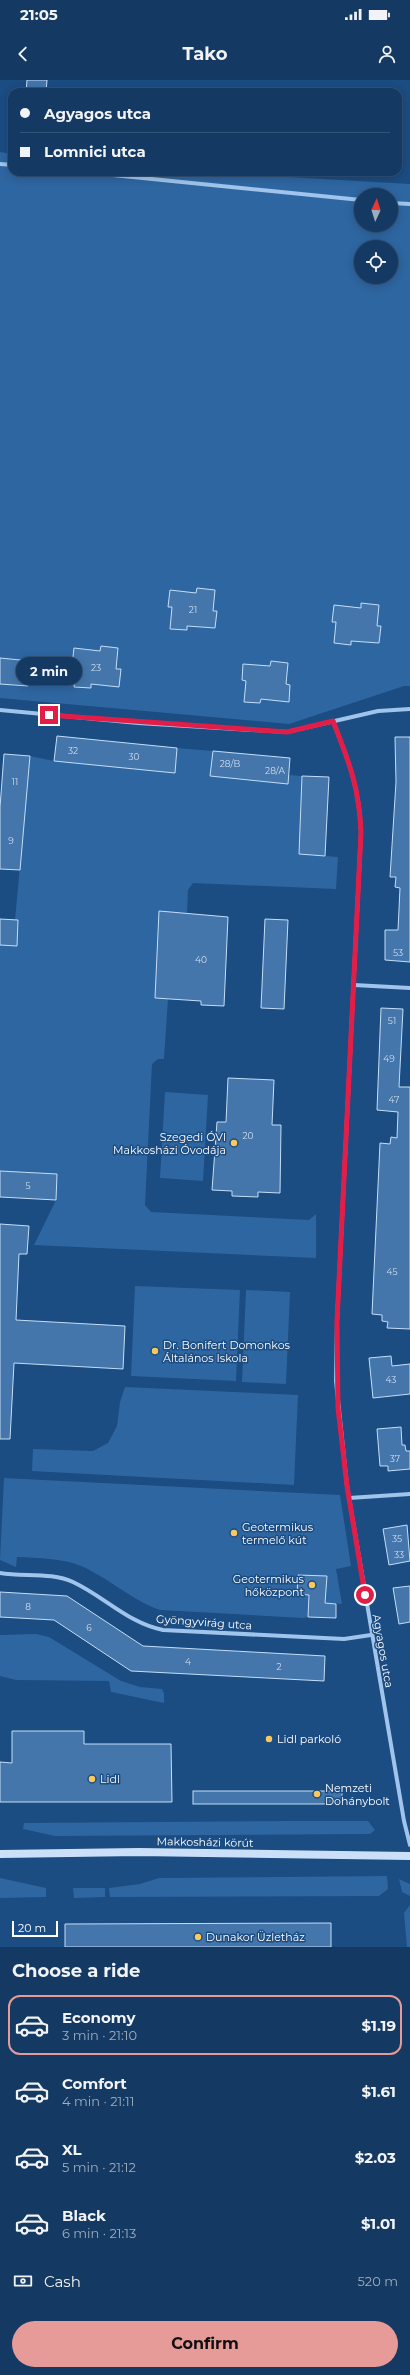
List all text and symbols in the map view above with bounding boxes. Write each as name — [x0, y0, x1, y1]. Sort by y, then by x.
text: 21:05 — [20, 5, 58, 24]
icon: back — [12, 43, 34, 65]
text: Tako — [183, 43, 227, 65]
icon: person — [376, 43, 398, 65]
text: Agyagos utca — [44, 104, 151, 123]
text: Lomnici utca — [44, 142, 146, 161]
north arrow — [354, 188, 398, 232]
map controls — [354, 188, 398, 284]
button: locate — [354, 240, 398, 284]
house number: 21 — [189, 604, 197, 615]
callout: 2 min — [16, 657, 82, 685]
house number: 23 — [91, 662, 101, 673]
text: 2 min — [30, 663, 68, 679]
route end — [40, 706, 58, 724]
house number: 32 — [68, 745, 78, 756]
house number: 30 — [128, 751, 140, 762]
house number: 28/B — [220, 758, 241, 769]
house number: 28/A — [265, 765, 286, 776]
house number: 11 — [12, 776, 18, 787]
house number: 9 — [8, 835, 14, 846]
house number: 53 — [393, 947, 403, 958]
house number: 40 — [195, 954, 207, 965]
house number: 51 — [388, 1015, 396, 1026]
house number: 49 — [383, 1053, 395, 1064]
house number: 47 — [389, 1094, 399, 1105]
place label: Szegedi ÓVI Makkosházi Óvodája — [113, 1130, 226, 1157]
house number: 20 — [242, 1130, 254, 1141]
marker: Szegedi ÓVI Makkosházi Óvodája — [229, 1138, 239, 1148]
house number: 5 — [25, 1180, 31, 1191]
house number: 45 — [386, 1266, 398, 1277]
place label: Dr. Bonifert Domonkos Általános Iskola — [163, 1338, 291, 1365]
marker: Dr. Bonifert Domonkos Általános Iskola — [150, 1346, 160, 1356]
house number: 43 — [386, 1374, 396, 1385]
house number: 37 — [390, 1453, 400, 1464]
place label: Geotermikus termelő kút — [242, 1520, 314, 1547]
marker: Geotermikus termelő kút — [229, 1528, 239, 1538]
house number: 35 — [392, 1533, 402, 1544]
house number: 33 — [394, 1549, 404, 1560]
place label: Geotermikus hőközpont — [233, 1572, 305, 1599]
marker: Geotermikus hőközpont — [307, 1580, 317, 1590]
route start — [356, 1586, 374, 1604]
house number: 8 — [25, 1601, 31, 1612]
street label: Gyöngyvirág utca — [156, 1612, 252, 1632]
street label: Agyagos utca — [370, 1613, 396, 1689]
house number: 6 — [86, 1622, 92, 1633]
house number: 4 — [185, 1656, 191, 1667]
house number: 2 — [276, 1661, 282, 1672]
place label: Lidl parkoló — [277, 1732, 341, 1746]
marker: Lidl parkoló — [264, 1734, 274, 1744]
place label: Lidl — [100, 1772, 120, 1786]
marker: Lidl — [87, 1774, 97, 1784]
place label: Nemzeti Dohánybolt — [325, 1781, 390, 1808]
marker: Nemzeti Dohánybolt — [312, 1789, 322, 1799]
street label: Makkosházi körút — [156, 1834, 254, 1850]
scale bar — [12, 1919, 58, 1938]
text: 20 m — [18, 1921, 46, 1935]
place label: Dunakor Üzletház — [206, 1930, 305, 1944]
marker: Dunakor Üzletház — [193, 1932, 203, 1942]
text: Choose a ride — [12, 1960, 140, 1982]
icon: car — [14, 2007, 50, 2043]
text: Economy — [62, 2008, 135, 2027]
text: $1.19 — [362, 2016, 396, 2035]
text: 3 min · 21:10 — [62, 2027, 137, 2043]
icon: car — [14, 2073, 50, 2109]
text: Comfort — [62, 2074, 127, 2093]
text: $1.61 — [362, 2082, 396, 2101]
text: 4 min · 21:11 — [62, 2093, 134, 2109]
icon: car — [14, 2139, 50, 2175]
text: XL — [62, 2140, 81, 2159]
text: $2.03 — [355, 2148, 396, 2167]
text: 5 min · 21:12 — [62, 2159, 136, 2175]
icon: car — [14, 2205, 50, 2241]
text: Black — [62, 2206, 106, 2225]
text: $1.01 — [361, 2214, 396, 2233]
text: 6 min · 21:13 — [62, 2225, 136, 2241]
icon: cash — [12, 2270, 34, 2292]
text: Cash — [44, 2272, 81, 2291]
text: 520 m — [358, 2273, 398, 2289]
button: Confirm — [12, 2321, 398, 2367]

